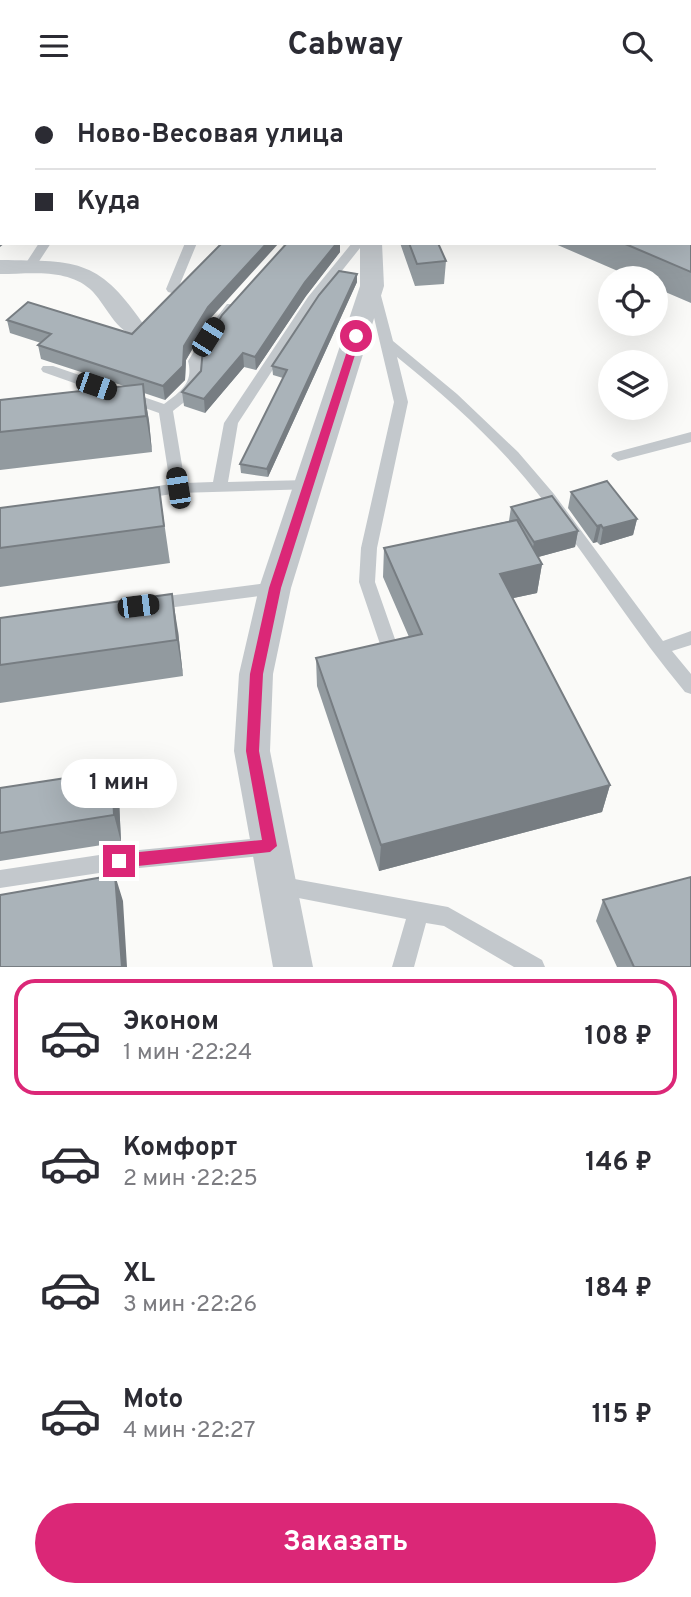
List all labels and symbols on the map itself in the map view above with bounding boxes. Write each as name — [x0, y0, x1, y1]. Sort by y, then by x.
car — [188, 314, 229, 360]
route start — [340, 320, 372, 352]
car — [73, 369, 120, 403]
car — [165, 466, 192, 510]
car — [116, 593, 161, 619]
callout: 1 мин — [61, 759, 177, 809]
route end — [103, 845, 135, 877]

